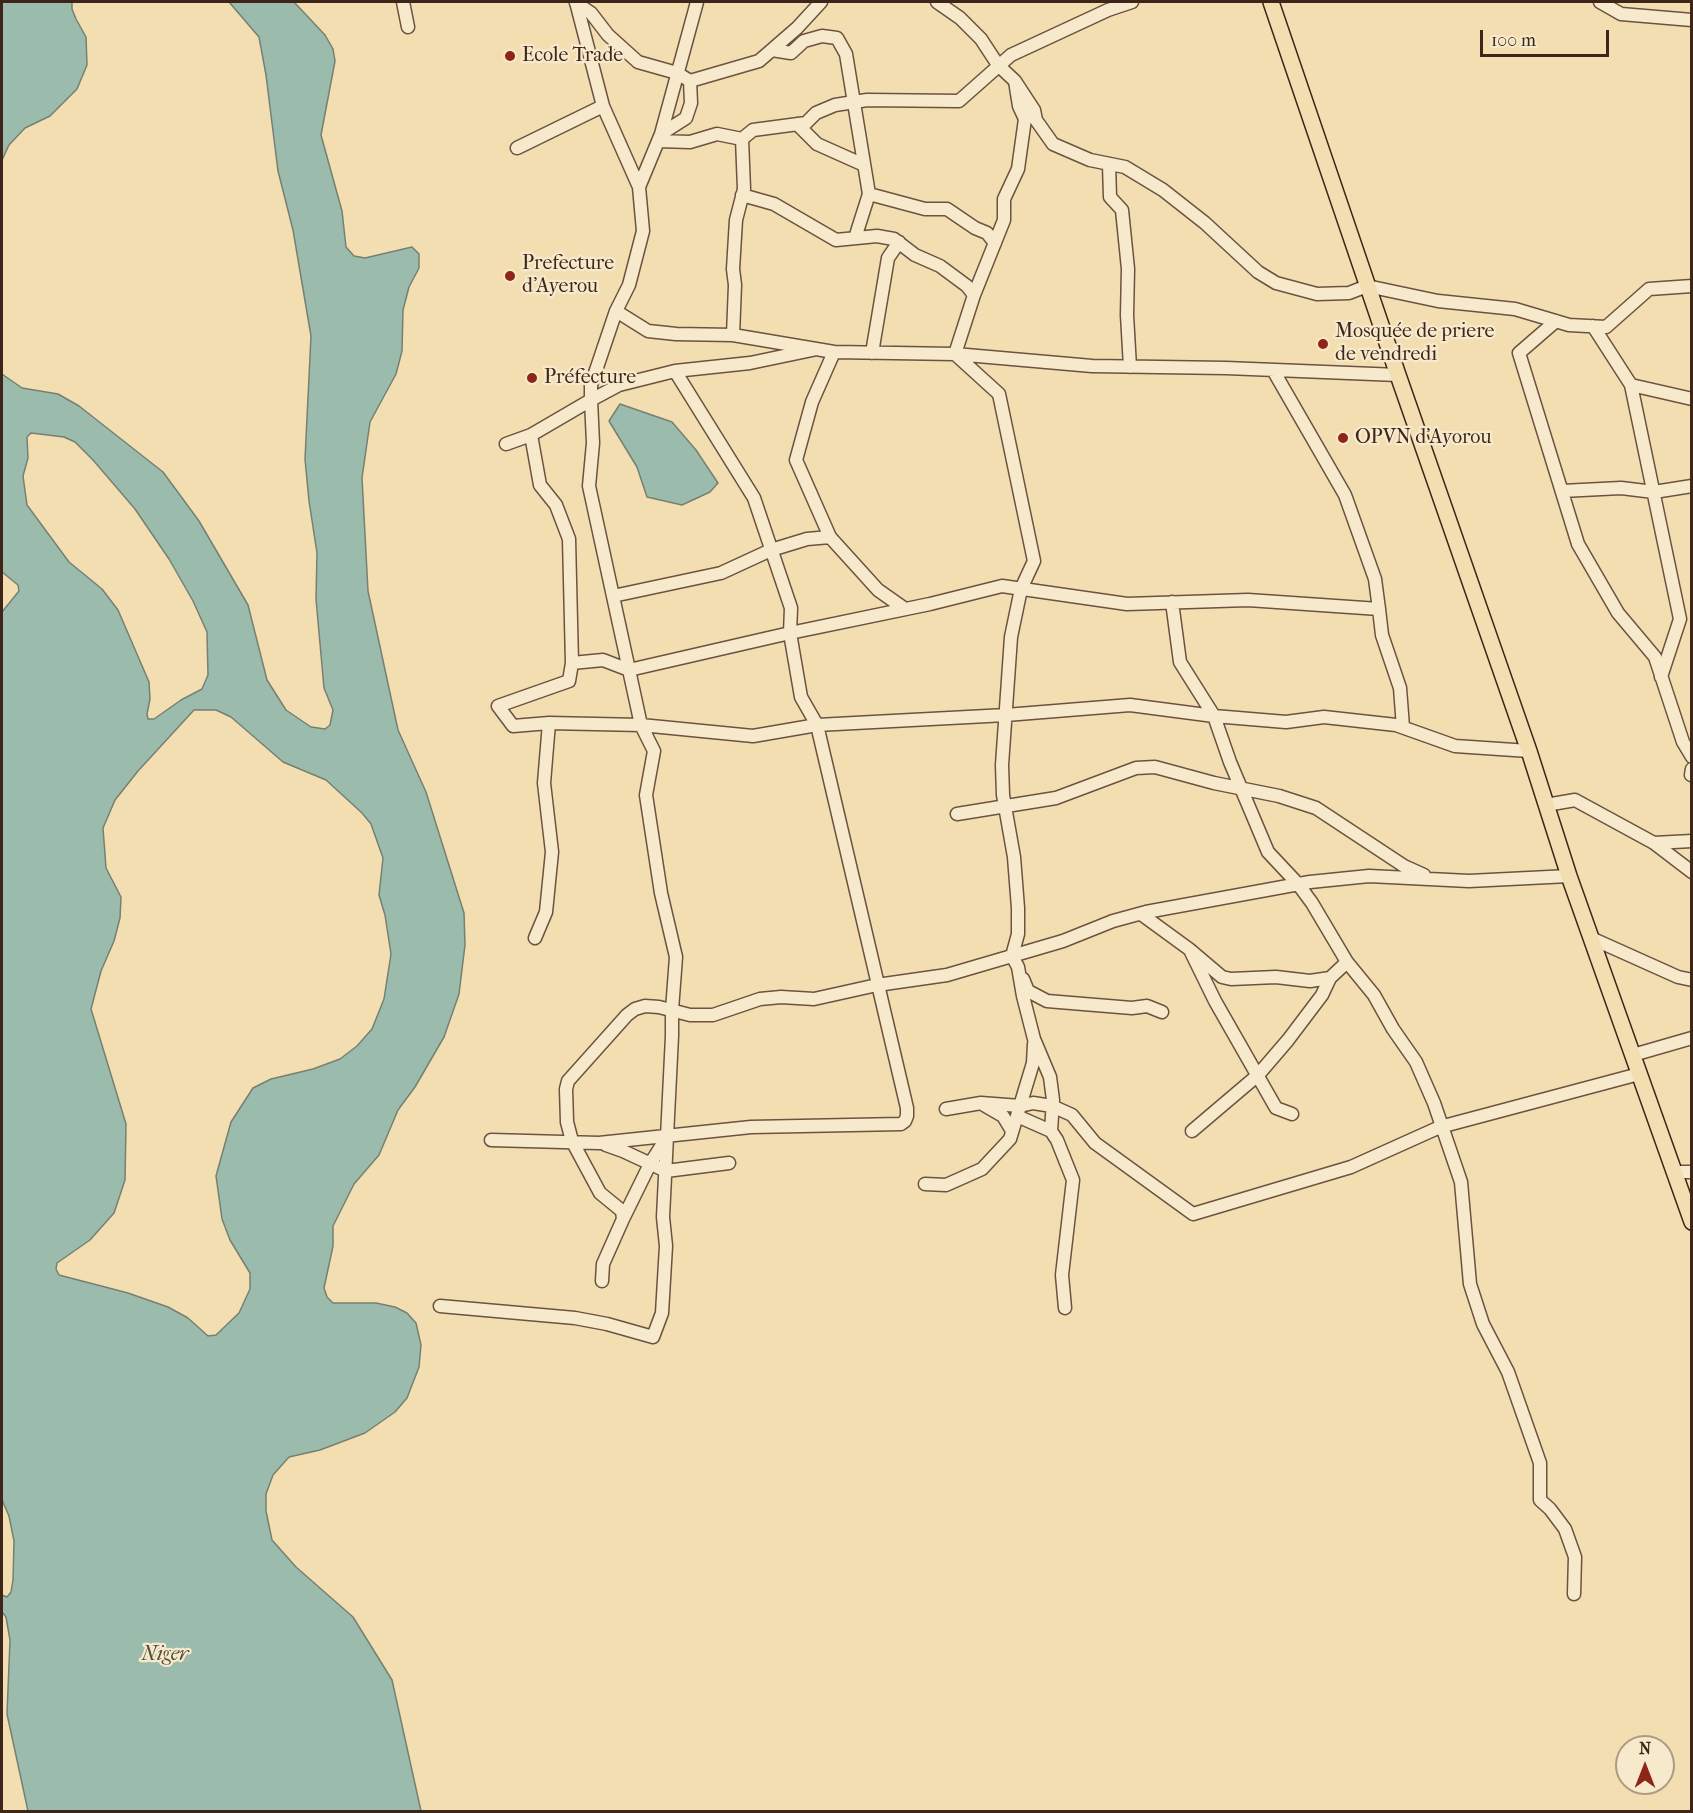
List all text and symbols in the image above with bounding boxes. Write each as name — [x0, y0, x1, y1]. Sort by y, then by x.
scale bar — [1483, 18, 1612, 56]
text: 100 m — [1491, 30, 1536, 51]
place label: Ecole Trade — [522, 44, 623, 68]
marker: Ecole Trade — [503, 49, 517, 63]
place label: Prefecture d'Ayerou — [522, 252, 614, 299]
marker: Prefecture d'Ayerou — [503, 269, 517, 283]
place label: Mosquée de priere de vendredi — [1335, 320, 1494, 367]
marker: Mosquée de priere de vendredi — [1316, 337, 1330, 351]
place label: Préfecture — [544, 366, 636, 390]
marker: Préfecture — [525, 371, 539, 385]
place label: OPVN d'Ayorou — [1355, 426, 1492, 450]
marker: OPVN d'Ayorou — [1336, 431, 1350, 445]
water label: Niger — [141, 1642, 189, 1668]
north arrow — [1615, 1735, 1675, 1795]
text: N — [1639, 1739, 1651, 1758]

